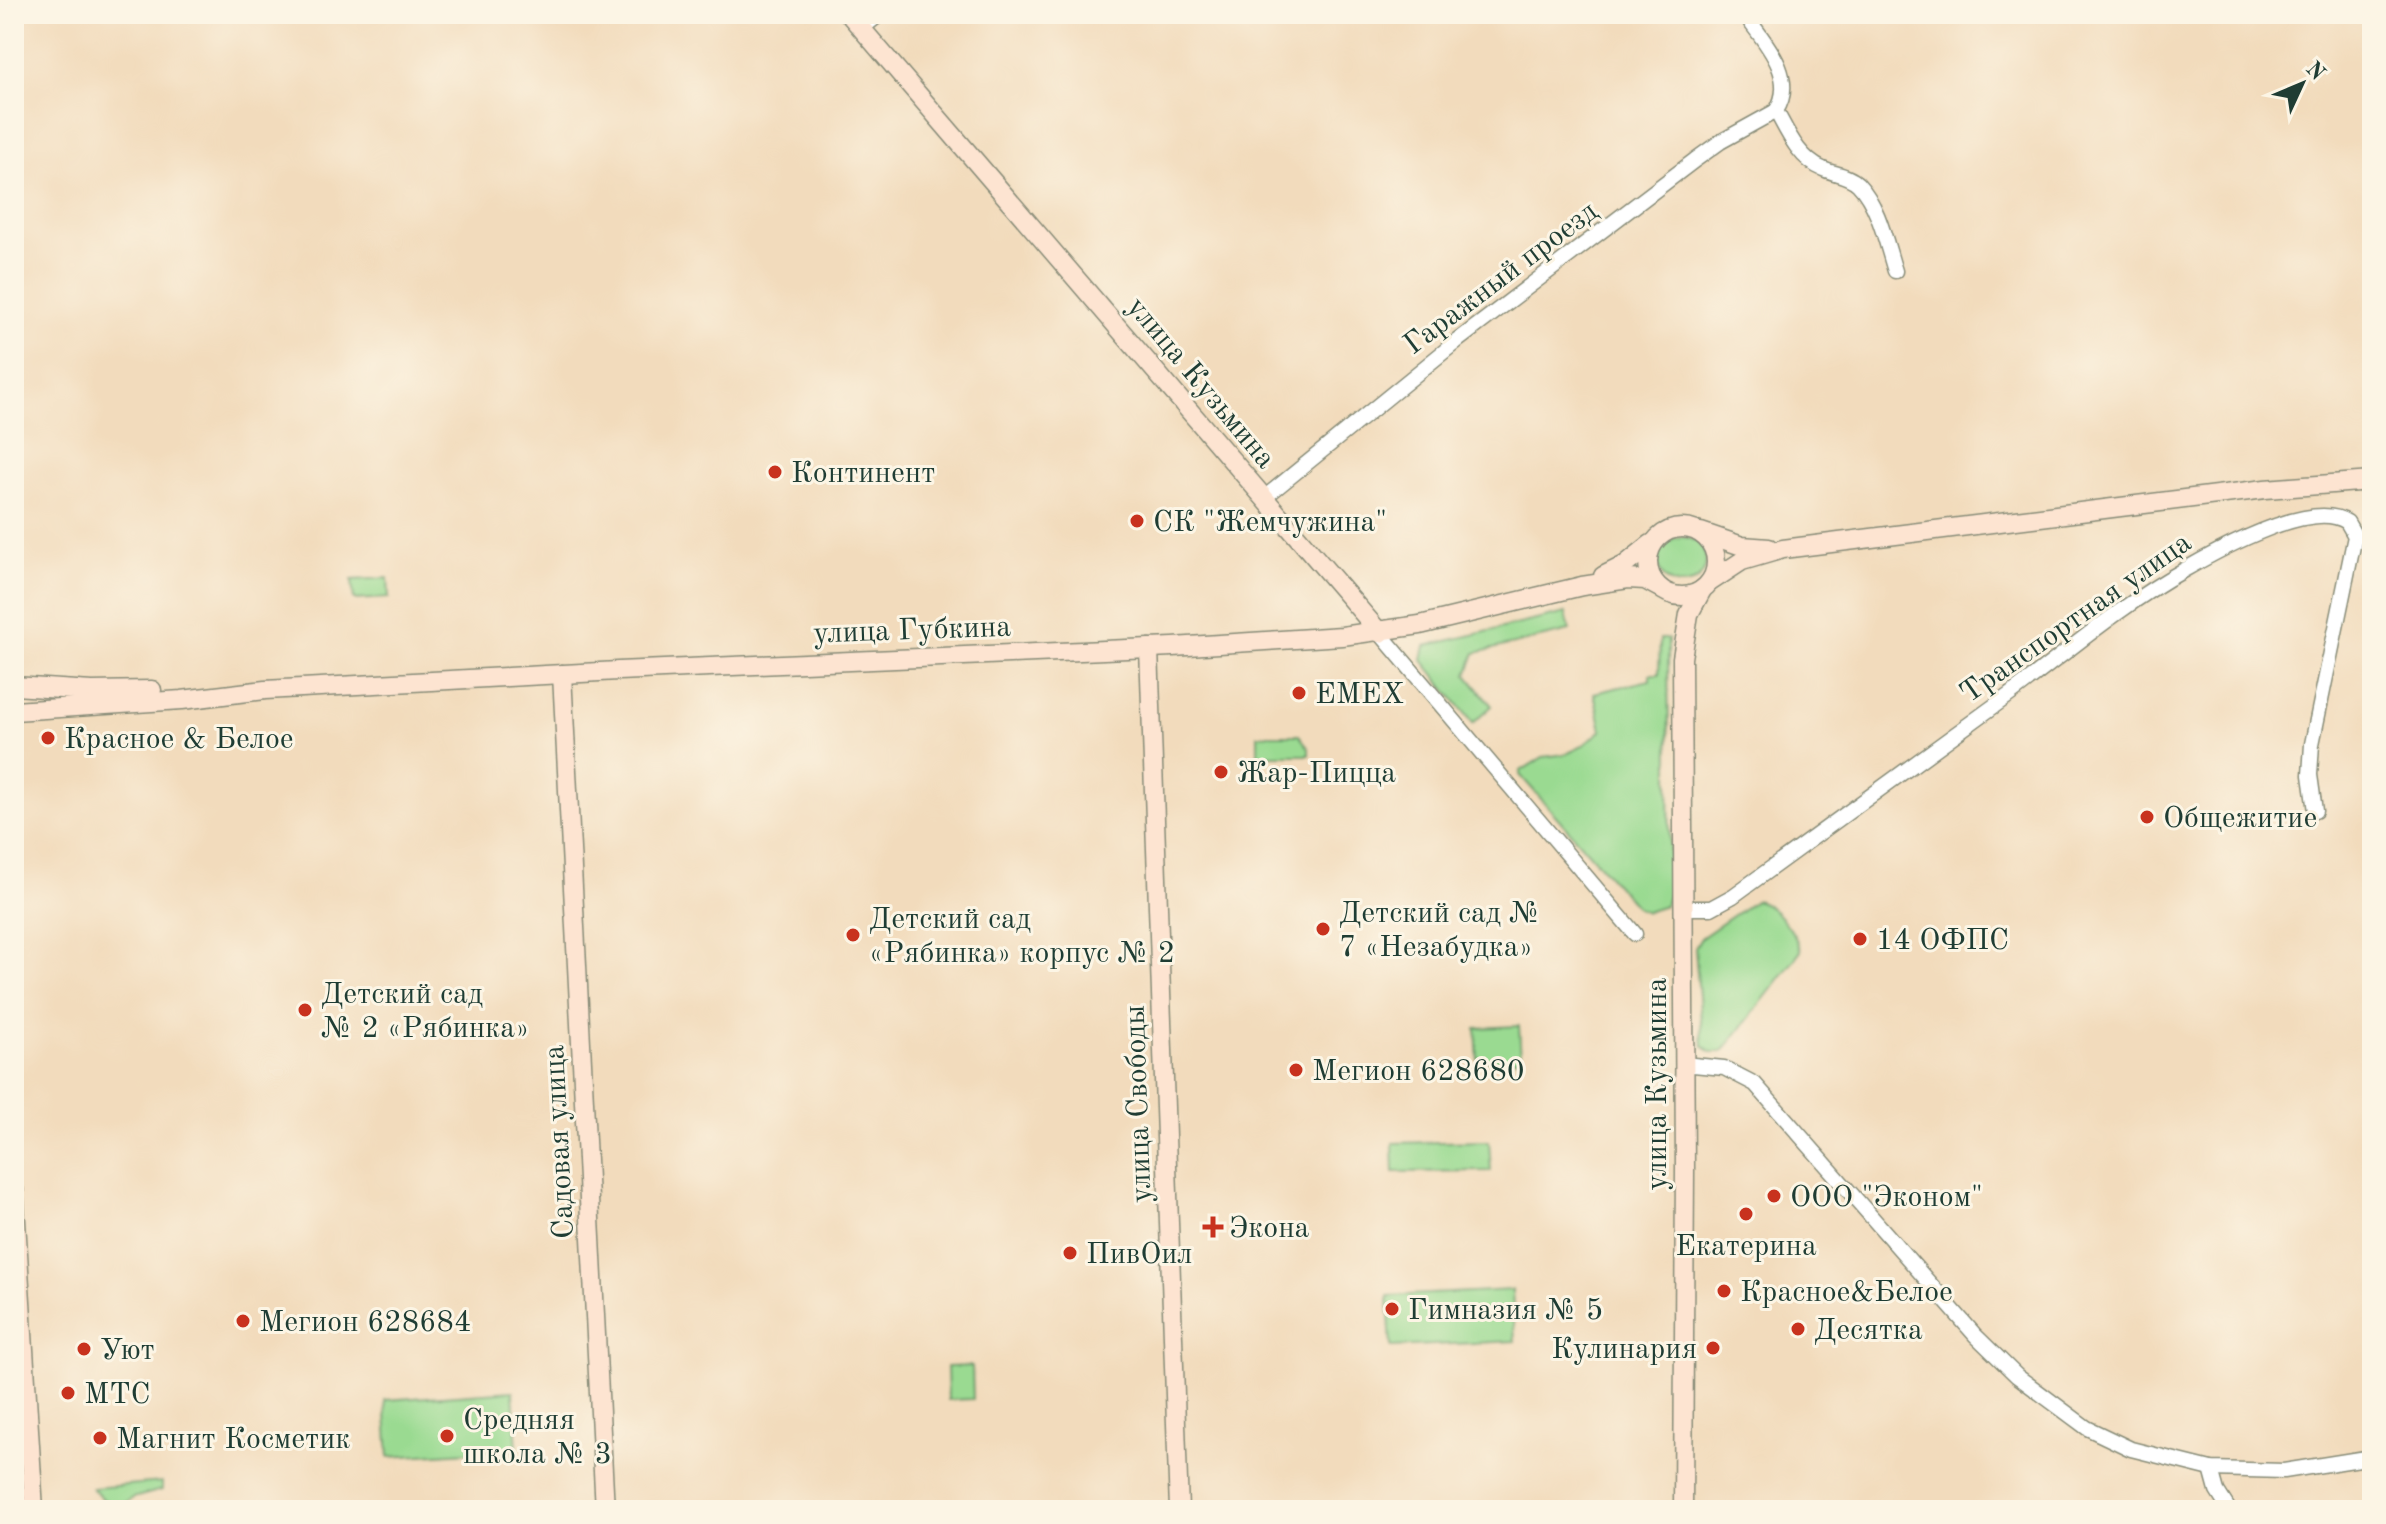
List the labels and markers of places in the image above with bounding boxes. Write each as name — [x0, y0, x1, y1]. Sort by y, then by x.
place label: Континент — [791, 459, 935, 489]
marker: Континент — [766, 463, 784, 481]
place label: СК "Жемчужина" — [1153, 508, 1387, 538]
marker: СК "Жемчужина" — [1128, 512, 1146, 530]
place label: EMEX — [1315, 680, 1404, 710]
marker: EMEX — [1290, 684, 1308, 702]
place label: Красное & Белое — [64, 725, 294, 755]
marker: Красное & Белое — [39, 729, 57, 747]
place label: Жар-Пицца — [1237, 759, 1396, 789]
marker: Жар-Пицца — [1212, 763, 1230, 781]
place label: Общежитие — [2163, 804, 2317, 834]
marker: Общежитие — [2138, 808, 2156, 826]
place label: Детский сад № 7 «Незабудка» — [1339, 899, 1541, 963]
place label: Детский сад «Рябинка» корпус № 2 — [869, 905, 1175, 969]
marker: Детский сад № 7 «Незабудка» — [1314, 920, 1332, 938]
marker: Детский сад «Рябинка» корпус № 2 — [844, 926, 862, 944]
place label: 14 ОФПС — [1876, 926, 2009, 956]
marker: 14 ОФПС — [1851, 930, 1869, 948]
place label: Детский сад № 2 «Рябинка» — [321, 980, 529, 1044]
marker: Детский сад № 2 «Рябинка» — [296, 1001, 314, 1019]
place label: Мегион 628680 — [1312, 1057, 1524, 1087]
marker: Мегион 628680 — [1287, 1061, 1305, 1079]
place label: ООО "Эконом" — [1790, 1183, 1983, 1213]
marker: ООО "Эконом" — [1765, 1187, 1783, 1205]
marker: Екатерина — [1737, 1205, 1755, 1223]
place label: Экона — [1229, 1214, 1310, 1244]
marker: Экона — [1204, 1218, 1222, 1236]
place label: Екатерина — [1675, 1232, 1817, 1262]
place label: ПивОил — [1086, 1240, 1192, 1270]
marker: ПивОил — [1061, 1244, 1079, 1262]
place label: Красное&Белое — [1740, 1278, 1953, 1308]
marker: Красное&Белое — [1715, 1282, 1733, 1300]
place label: Гимназия № 5 — [1408, 1296, 1603, 1326]
marker: Гимназия № 5 — [1383, 1300, 1401, 1318]
place label: Мегион 628684 — [259, 1308, 471, 1338]
marker: Мегион 628684 — [234, 1312, 252, 1330]
place label: Десятка — [1814, 1316, 1923, 1346]
marker: Десятка — [1789, 1320, 1807, 1338]
place label: Кулинария — [1551, 1335, 1697, 1365]
place label: Уют — [100, 1336, 155, 1366]
marker: Кулинария — [1704, 1339, 1722, 1357]
marker: Уют — [75, 1340, 93, 1358]
place label: МТС — [84, 1380, 151, 1410]
marker: МТС — [59, 1384, 77, 1402]
place label: Средняя школа № 3 — [463, 1406, 612, 1470]
place label: Магнит Косметик — [116, 1425, 350, 1455]
marker: Средняя школа № 3 — [438, 1427, 456, 1445]
marker: Магнит Косметик — [91, 1429, 109, 1447]

